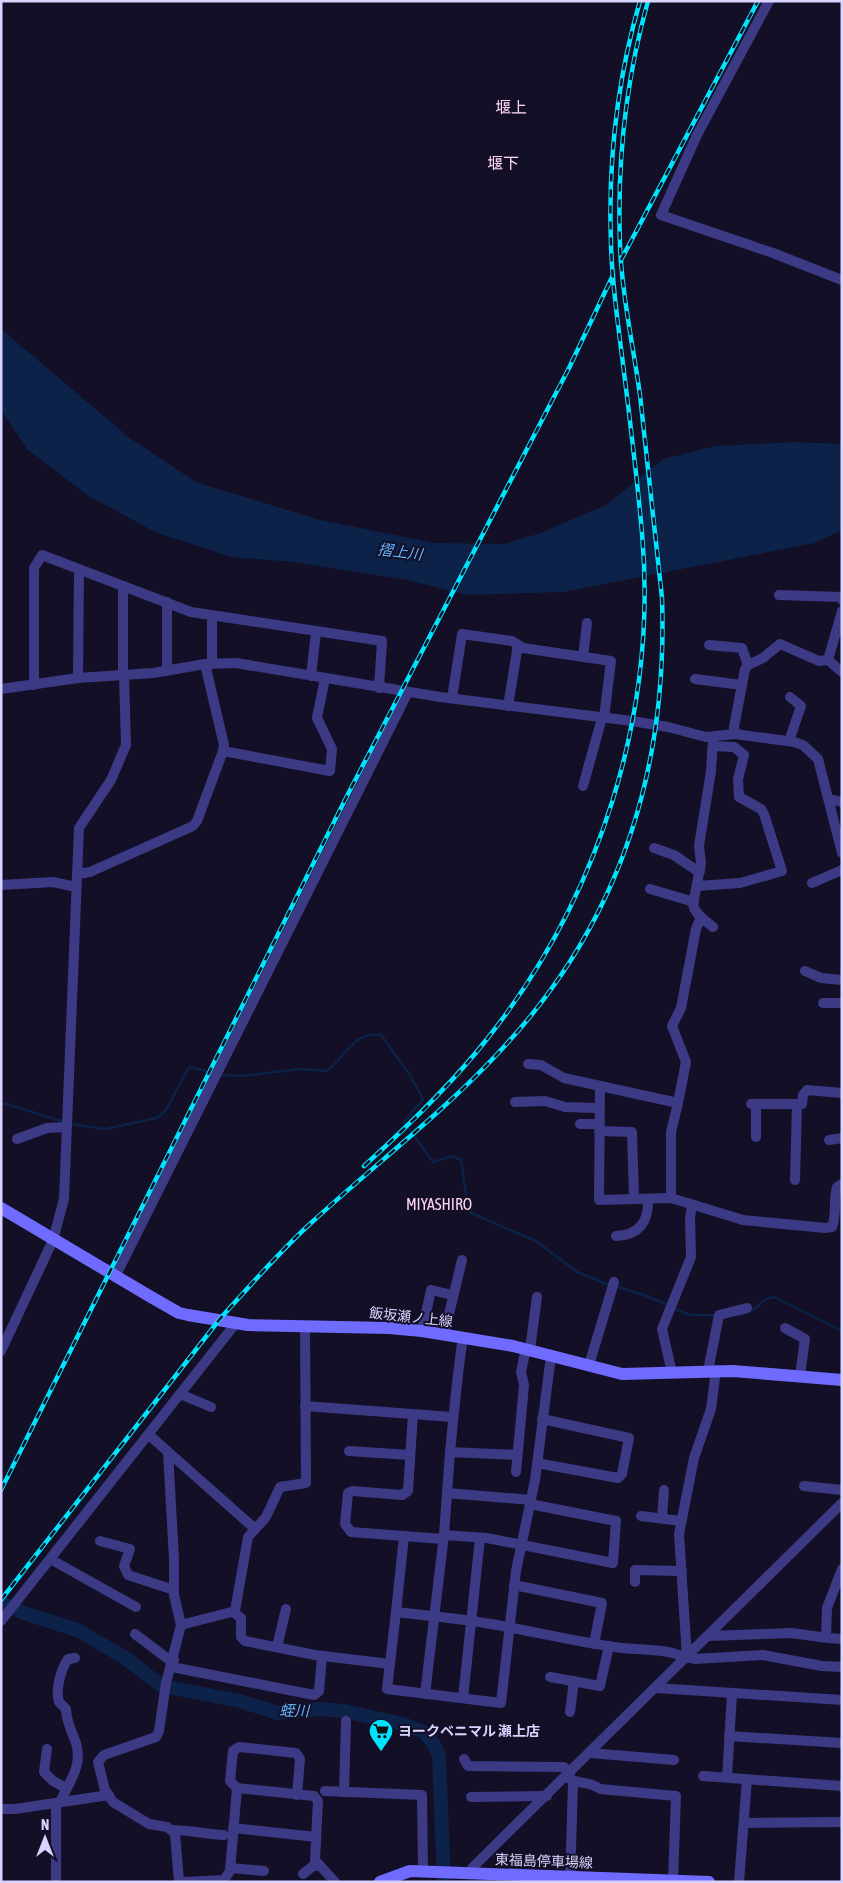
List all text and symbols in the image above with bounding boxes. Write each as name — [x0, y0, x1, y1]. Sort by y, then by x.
district label: 堰上 — [495, 98, 527, 116]
district label: 堰下 — [487, 154, 519, 172]
water label: 摺上川 — [377, 540, 425, 563]
district label: MIYASHIRO — [406, 1195, 472, 1213]
street label: 飯坂瀬ノ上線 — [368, 1305, 454, 1329]
water label: 蛭川 — [279, 1702, 311, 1719]
supermarket icon: ヨークベニマル 瀬上店 — [368, 1718, 394, 1752]
place label: ヨークベニマル 瀬上店 — [398, 1723, 540, 1739]
north arrow — [20, 1813, 70, 1863]
text: N — [41, 1817, 49, 1833]
street label: 東福島停車場線 — [495, 1851, 593, 1871]

